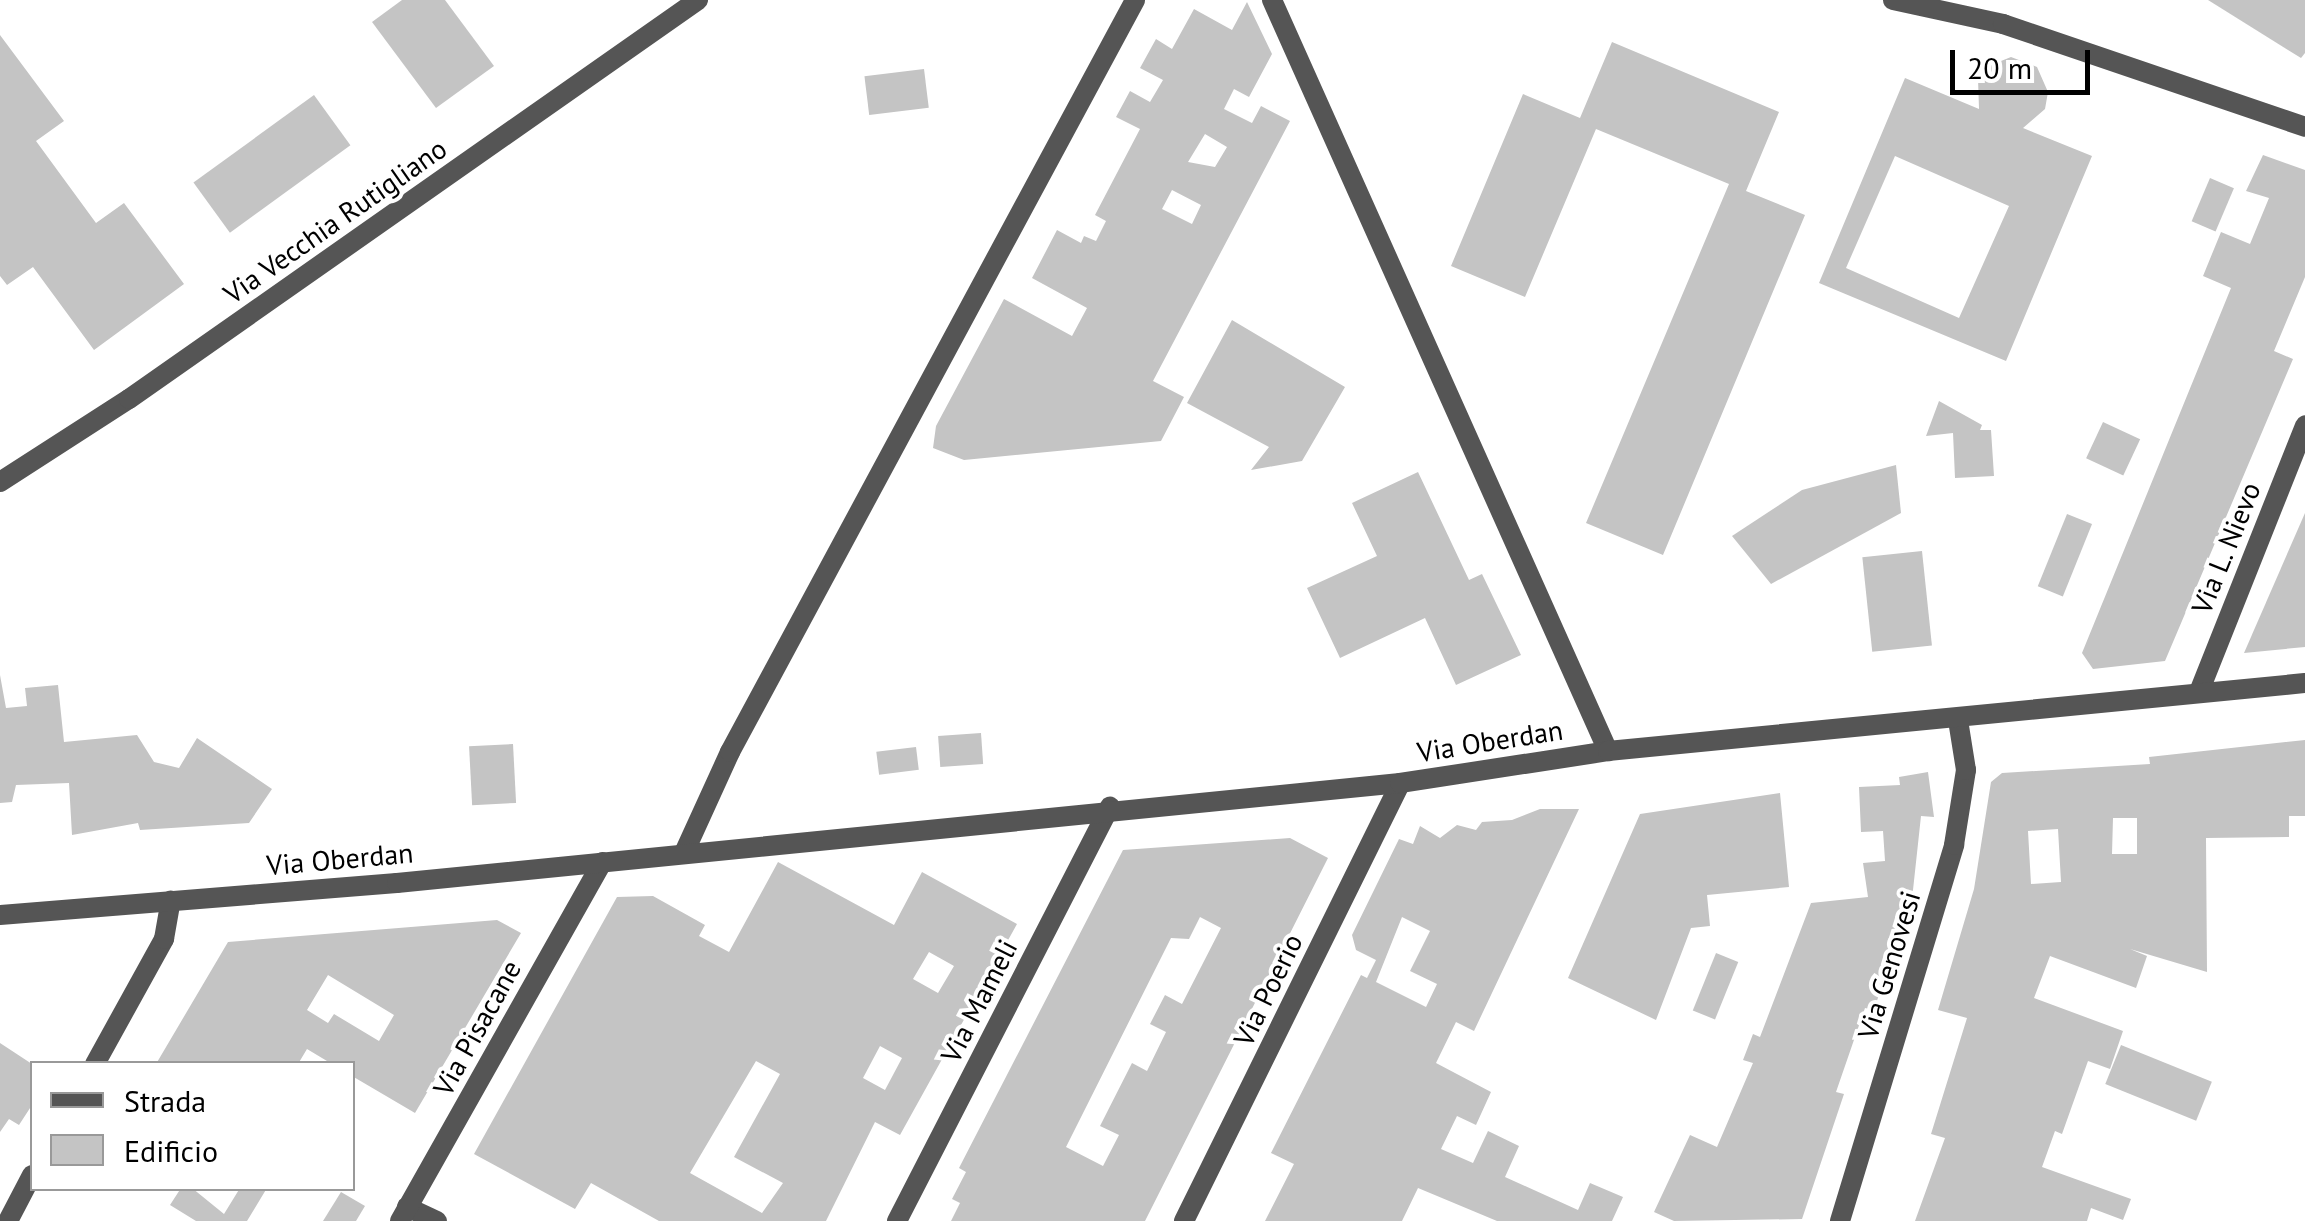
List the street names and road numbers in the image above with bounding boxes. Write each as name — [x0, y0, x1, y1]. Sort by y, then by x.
street label: Via Vecchia Rutigliano — [217, 131, 453, 311]
street label: Via L. Nievo — [2184, 476, 2268, 620]
street label: Via Oberdan — [1415, 713, 1565, 769]
street label: Via Oberdan — [265, 836, 415, 882]
street label: Via Genovesi — [1851, 887, 1927, 1043]
street label: Via Poerio — [1226, 928, 1310, 1052]
street label: Via Mameli — [934, 934, 1024, 1068]
street label: Via Pisacane — [426, 954, 528, 1102]

